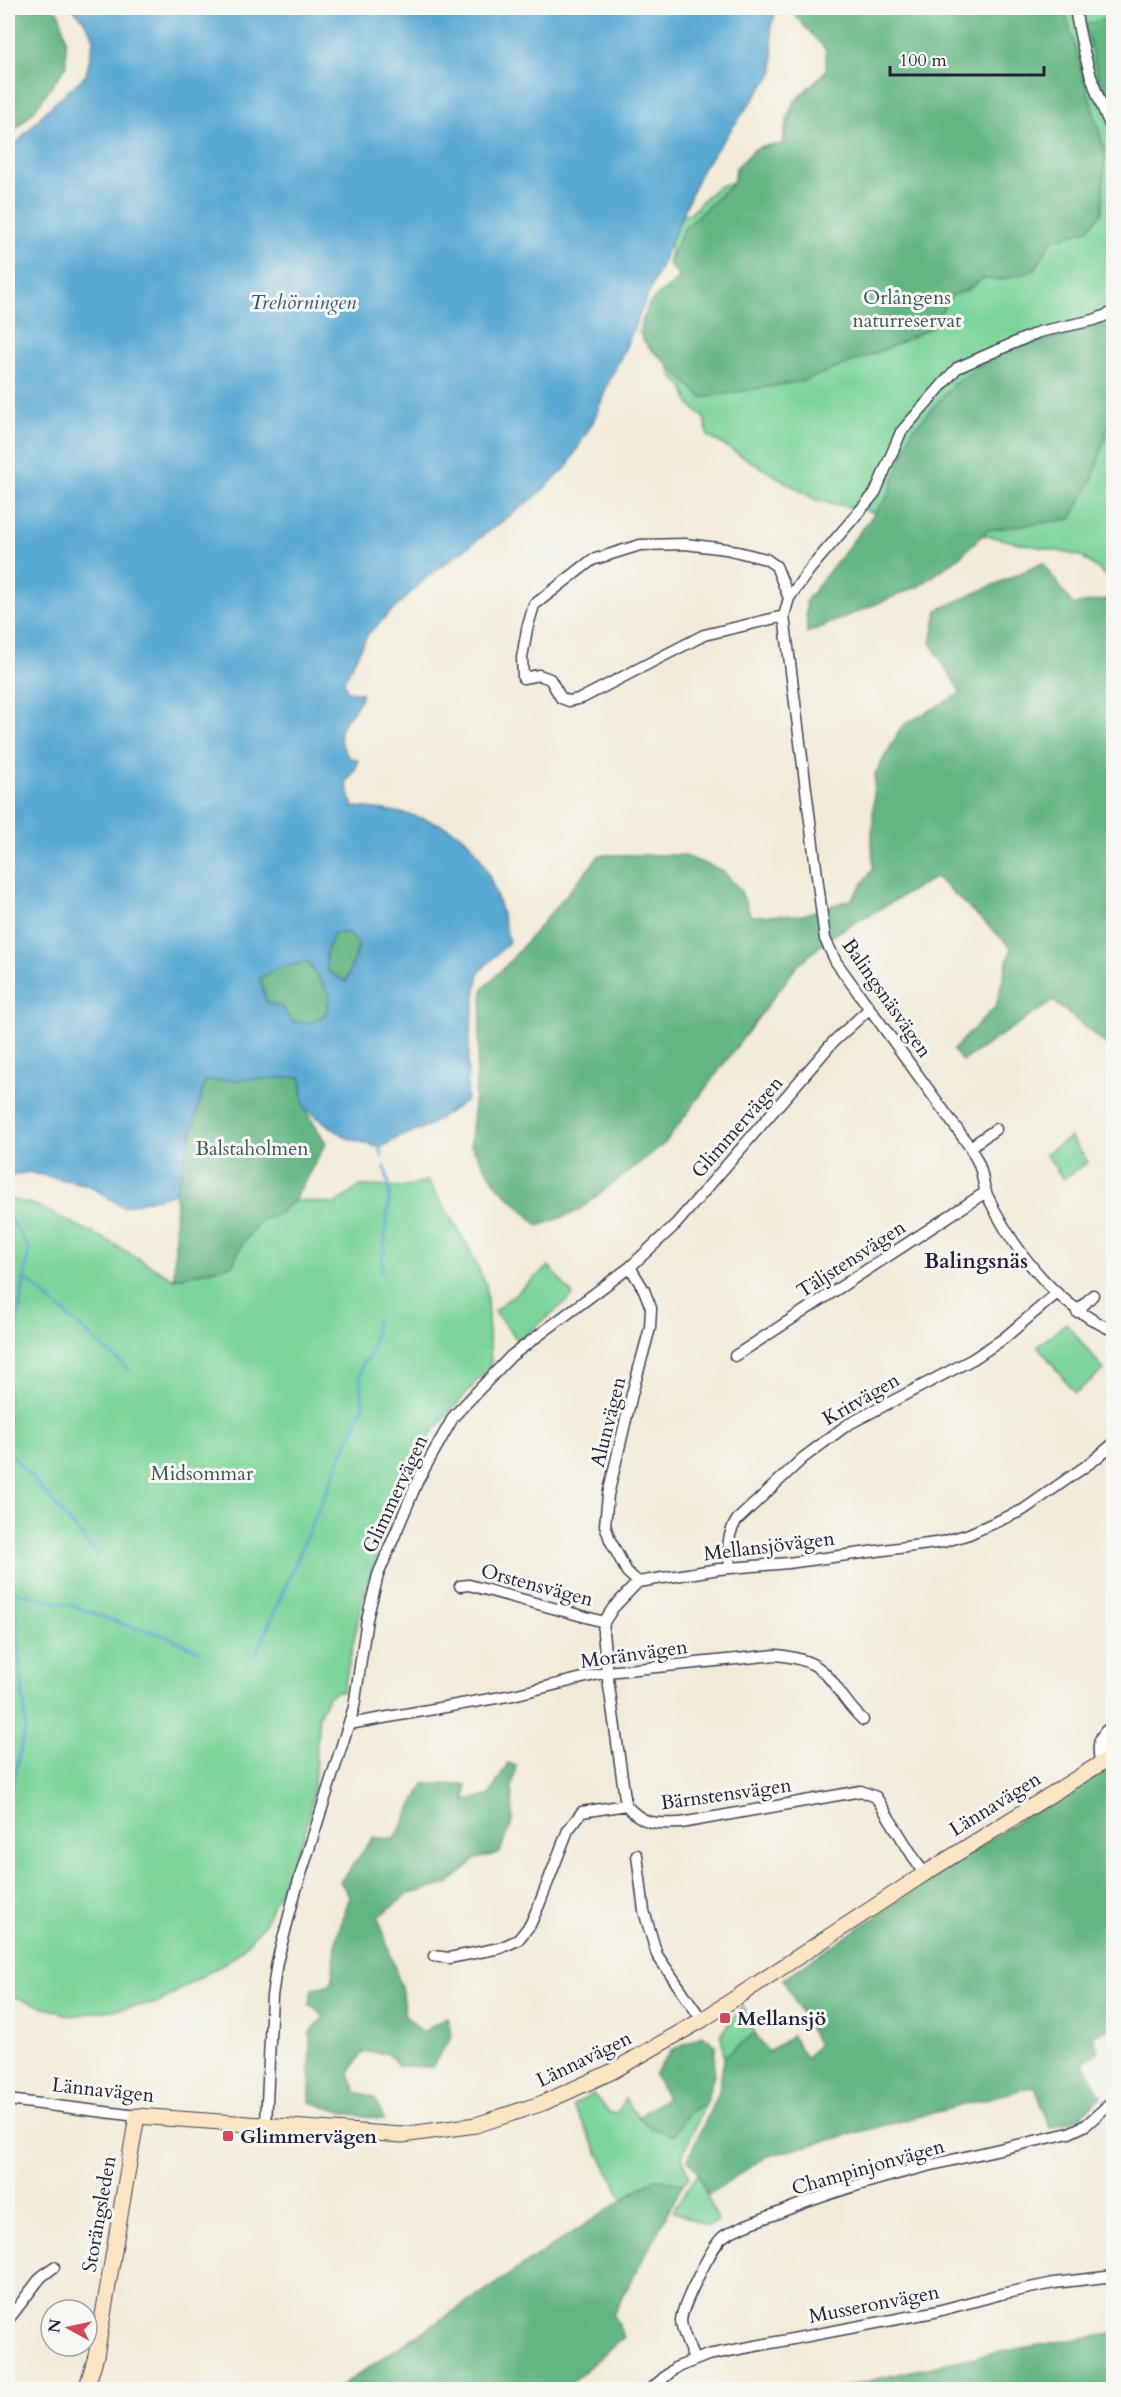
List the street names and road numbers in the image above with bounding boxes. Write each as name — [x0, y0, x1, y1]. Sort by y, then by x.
street label: Balingsnäsvägen — [836, 933, 938, 1063]
street label: Glimmervägen — [685, 1070, 789, 1184]
street label: Täljstensvägen — [791, 1213, 911, 1304]
street label: Kritvägen — [818, 1366, 905, 1432]
street label: Alunvägen — [584, 1373, 632, 1470]
street label: Glimmervägen — [356, 1430, 434, 1557]
street label: Mellansjövägen — [702, 1524, 837, 1567]
street label: Orstensvägen — [478, 1557, 597, 1613]
street label: Moränvägen — [579, 1633, 690, 1675]
street label: Lännavägen — [944, 1765, 1046, 1843]
street label: Bärnstensvägen — [659, 1771, 794, 1817]
street label: Lännavägen — [532, 2024, 637, 2094]
street label: Lännavägen — [50, 2071, 156, 2109]
street label: Champinjonvägen — [788, 2132, 948, 2202]
street label: Storängsleden — [75, 2153, 123, 2274]
street label: Musseronvägen — [806, 2278, 942, 2330]

